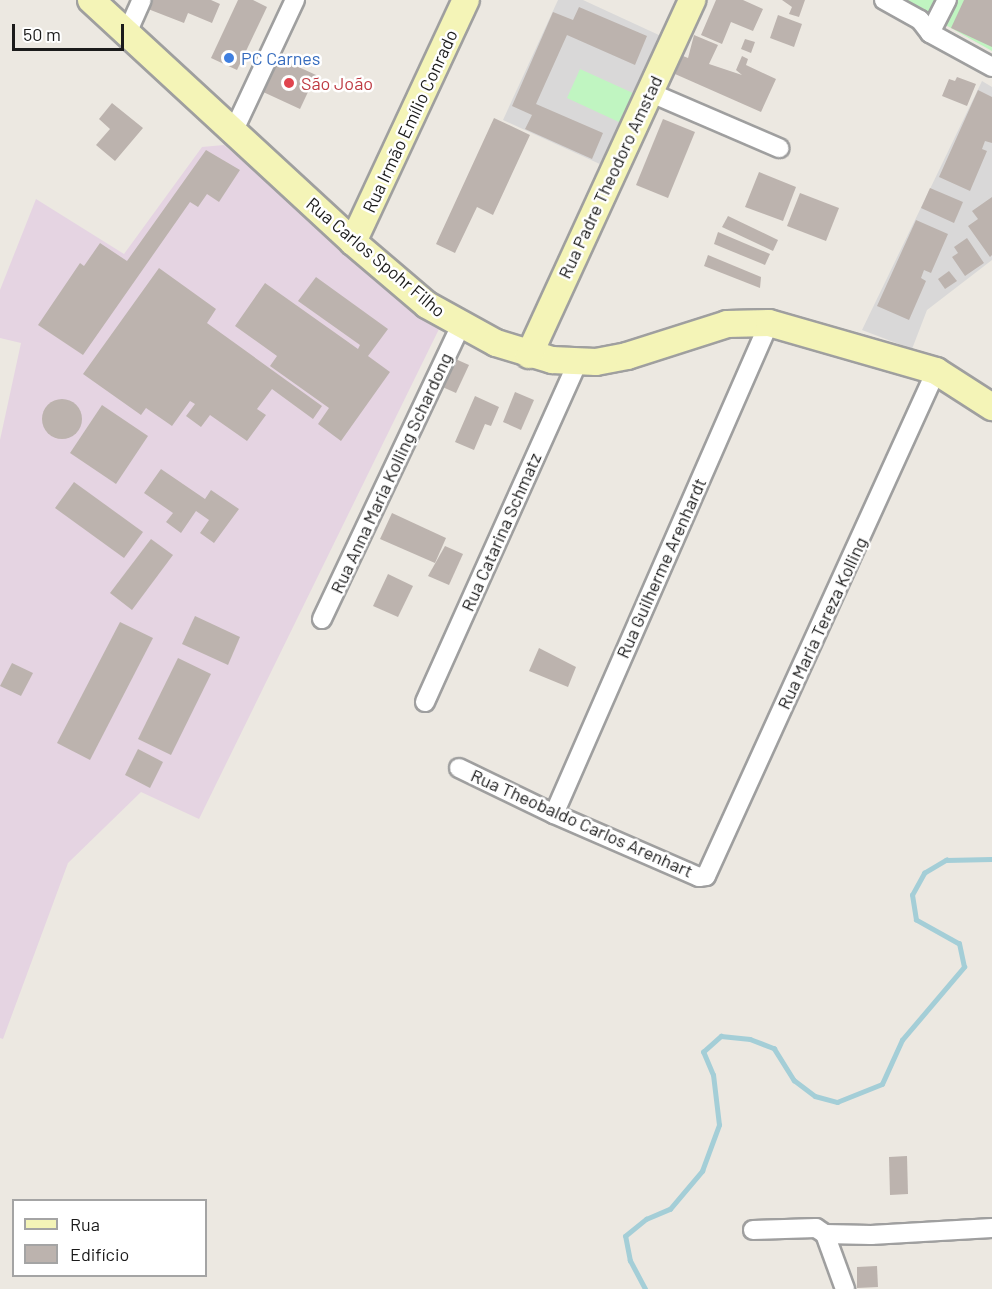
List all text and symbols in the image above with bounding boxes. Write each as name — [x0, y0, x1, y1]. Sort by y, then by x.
scale bar — [15, 12, 128, 50]
text: 50 m — [23, 23, 61, 45]
street label: Rua Irmão Emílio Conrado — [358, 26, 462, 216]
place label: PC Carnes — [241, 47, 320, 69]
marker: PC Carnes — [222, 51, 236, 65]
place label: São João — [301, 72, 373, 94]
street label: Rua Padre Theodoro Amstad — [553, 72, 667, 282]
marker: São João — [282, 76, 296, 90]
street label: Rua Carlos Spohr Filho — [302, 193, 450, 321]
street label: Rua Anna Maria Kolling Schardong — [326, 349, 456, 597]
street label: Rua Catarina Schmatz — [456, 450, 546, 614]
street label: Rua Guilherme Arenhardt — [611, 475, 711, 661]
street label: Rua Maria Tereza Kolling — [773, 533, 871, 713]
street label: Rua Theobaldo Carlos Arenhart — [468, 764, 696, 882]
legend — [12, 1199, 207, 1277]
text: Rua — [70, 1213, 100, 1235]
text: Edifício — [70, 1243, 129, 1265]

